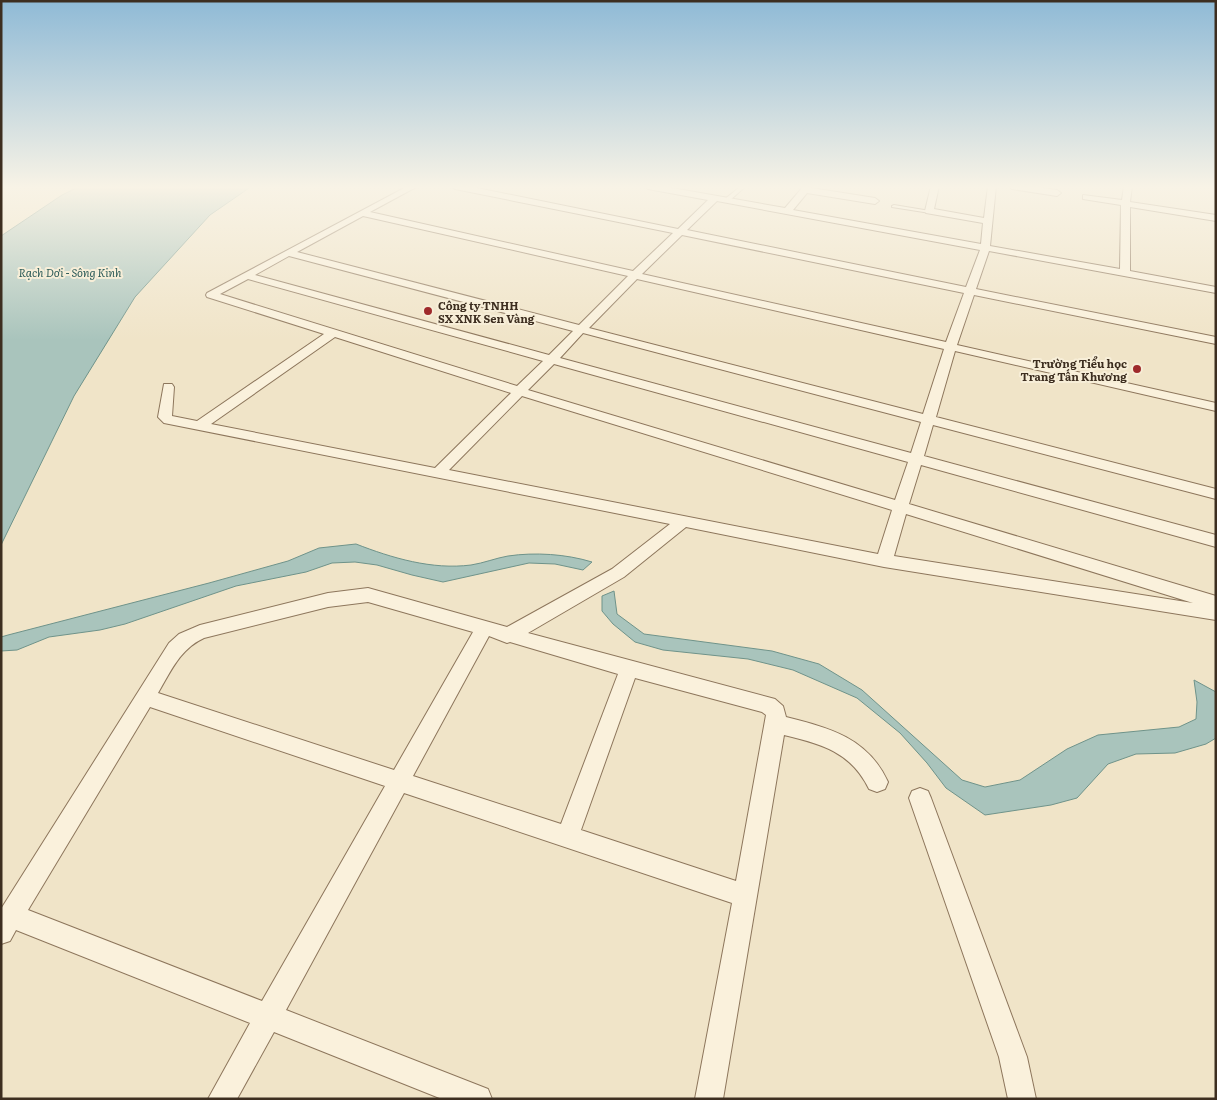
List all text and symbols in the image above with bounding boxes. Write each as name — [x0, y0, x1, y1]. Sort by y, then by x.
water label: Rạch Dơi - Sông Kinh — [19, 264, 122, 280]
place label: Công ty TNHH SX XNK Sen Vàng — [438, 297, 535, 326]
marker: Công ty TNHH SX XNK Sen Vàng — [422, 305, 434, 317]
place label: Trường Tiểu học Trang Tấn Khương — [1021, 355, 1127, 384]
marker: Trường Tiểu học Trang Tấn Khương — [1131, 363, 1143, 375]

